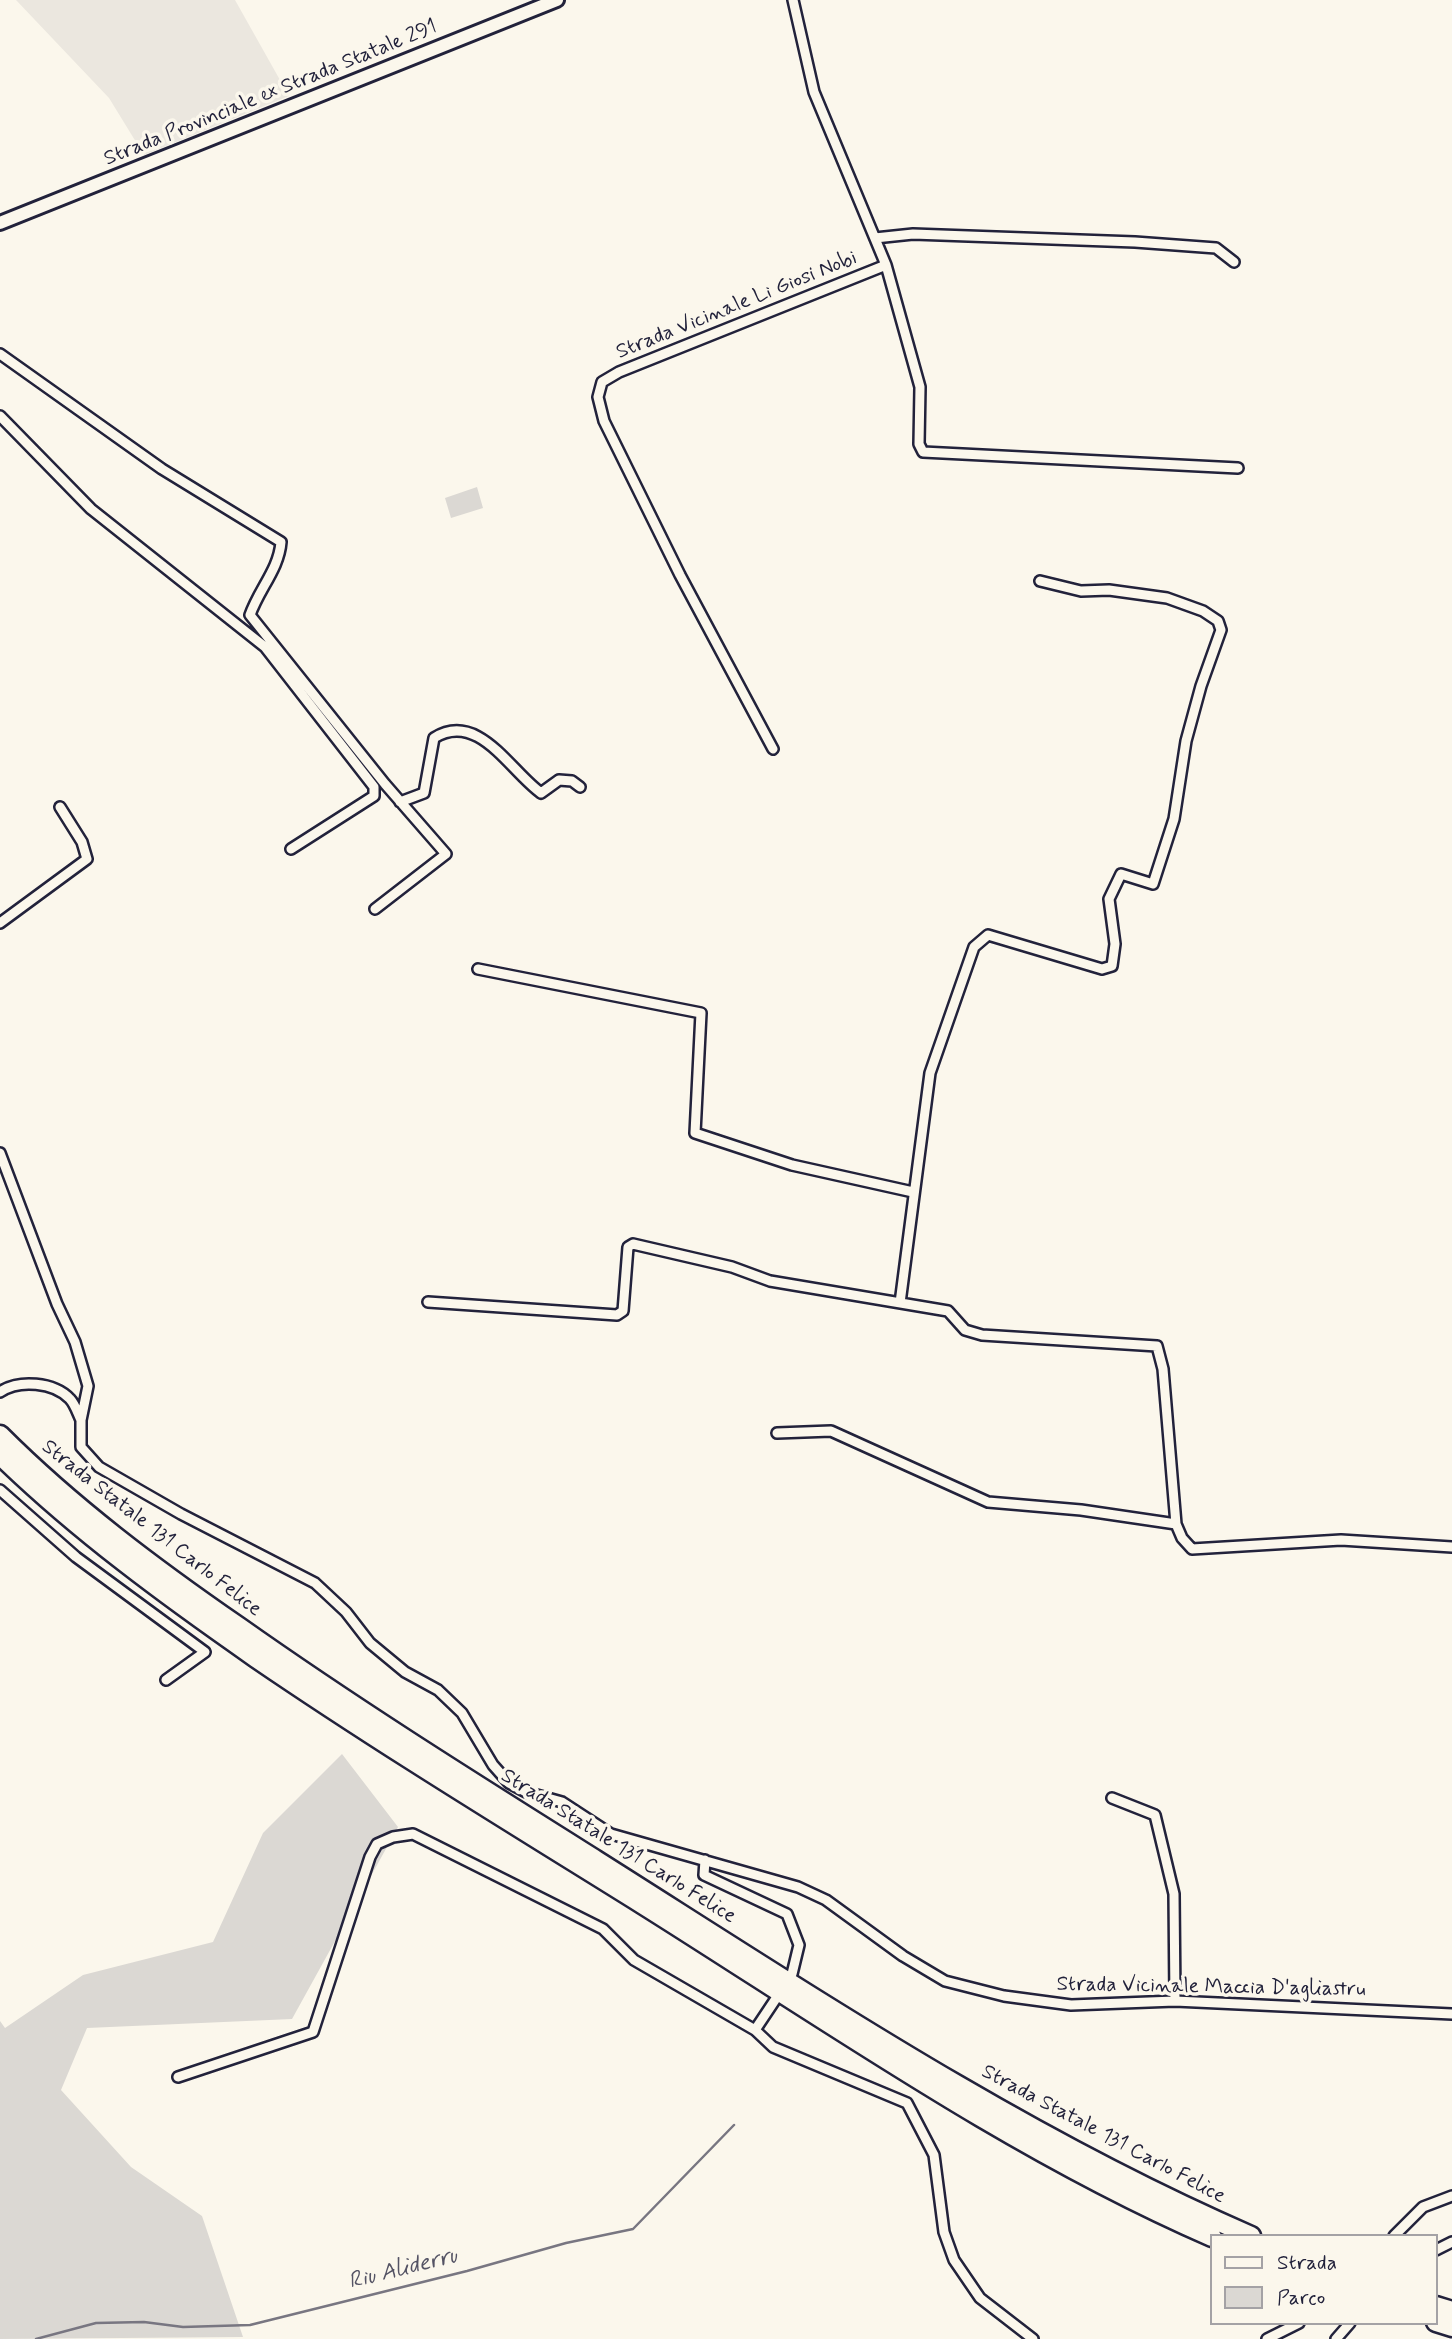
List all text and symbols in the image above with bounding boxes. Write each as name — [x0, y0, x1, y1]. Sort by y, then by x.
street label: Strada Provinciale ex Strada Statale 291 — [101, 15, 441, 173]
street label: Strada Vicinale Li Giosi Nobi — [613, 246, 861, 366]
street label: Strada Statale 131 Carlo Felice — [36, 1435, 266, 1623]
street label: Strada Statale 131 Carlo Felice — [496, 1764, 740, 1930]
street label: Strada Vicinale Maccia D'agliastru — [1056, 1973, 1366, 2003]
street label: Strada Statale 131 Carlo Felice — [977, 2060, 1229, 2210]
legend — [1210, 2234, 1438, 2325]
water label: Riu Aliderru — [346, 2243, 460, 2297]
text: Strada — [1277, 2249, 1337, 2277]
text: Parco — [1277, 2284, 1325, 2312]

